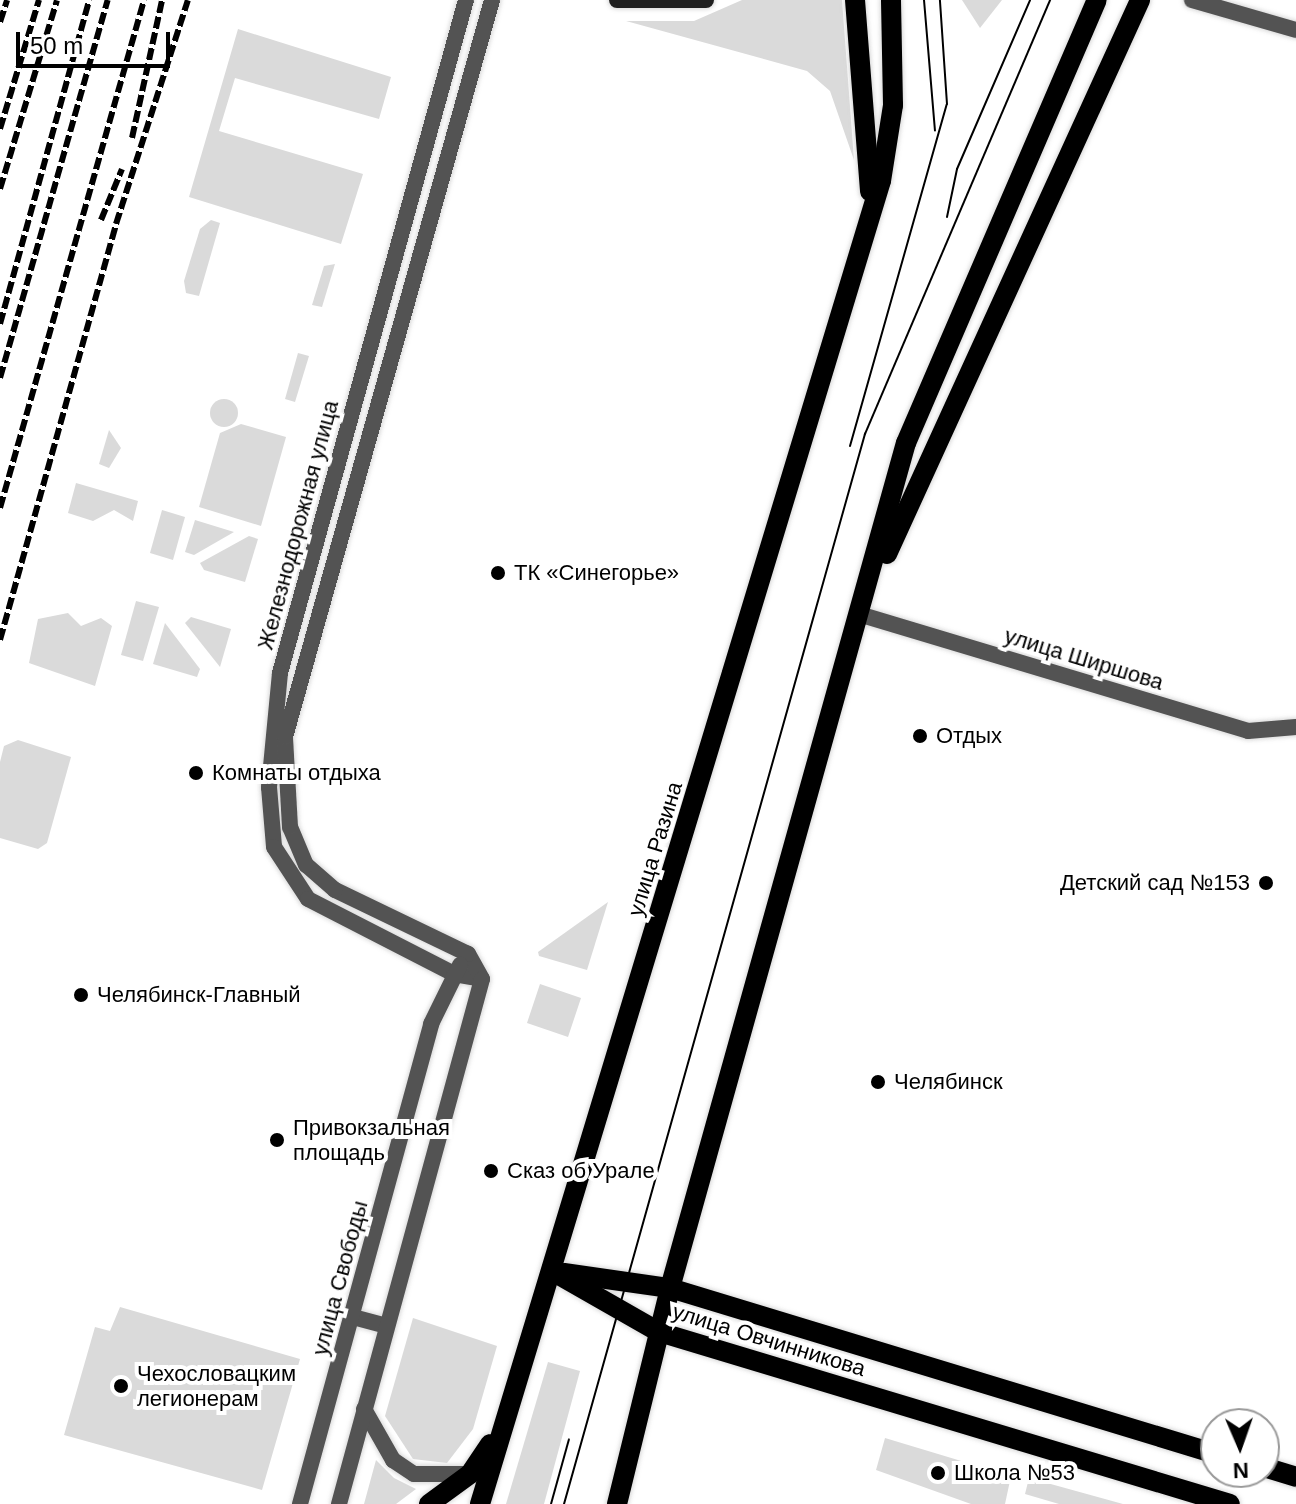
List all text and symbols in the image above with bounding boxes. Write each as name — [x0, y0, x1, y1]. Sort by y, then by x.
scale bar — [20, 16, 174, 66]
text: 50 m — [30, 32, 83, 59]
street label: Железнодорожная улица — [252, 397, 344, 653]
place label: ТК «Синегорье» — [514, 560, 679, 586]
marker: ТК «Синегорье» — [489, 564, 507, 582]
street label: улица Ширшова — [1001, 622, 1167, 696]
place label: Отдых — [936, 723, 1002, 749]
marker: Отдых — [911, 727, 929, 745]
place label: Комнаты отдыха — [212, 760, 381, 786]
marker: Комнаты отдыха — [187, 764, 205, 782]
street label: улица Разина — [622, 779, 688, 919]
place label: Детский сад №153 — [1060, 870, 1250, 896]
marker: Детский сад №153 — [1257, 874, 1275, 892]
place label: Челябинск-Главный — [97, 982, 301, 1008]
marker: Челябинск-Главный — [72, 986, 90, 1004]
place label: Челябинск — [894, 1069, 1003, 1095]
marker: Челябинск — [869, 1073, 887, 1091]
place label: Привокзальная площадь — [293, 1114, 450, 1166]
marker: Привокзальная площадь — [268, 1131, 286, 1149]
place label: Сказ об Урале — [507, 1158, 655, 1184]
marker: Сказ об Урале — [482, 1162, 500, 1180]
street label: улица Свободы — [307, 1198, 373, 1358]
street label: улица Овчинникова — [669, 1298, 869, 1382]
place label: Чехословацким легионерам — [137, 1360, 296, 1412]
marker: Чехословацким легионерам — [112, 1377, 130, 1395]
north arrow — [1200, 1408, 1280, 1488]
text: N — [1232, 1458, 1249, 1483]
place label: Школа №53 — [954, 1460, 1075, 1486]
marker: Школа №53 — [929, 1464, 947, 1482]

